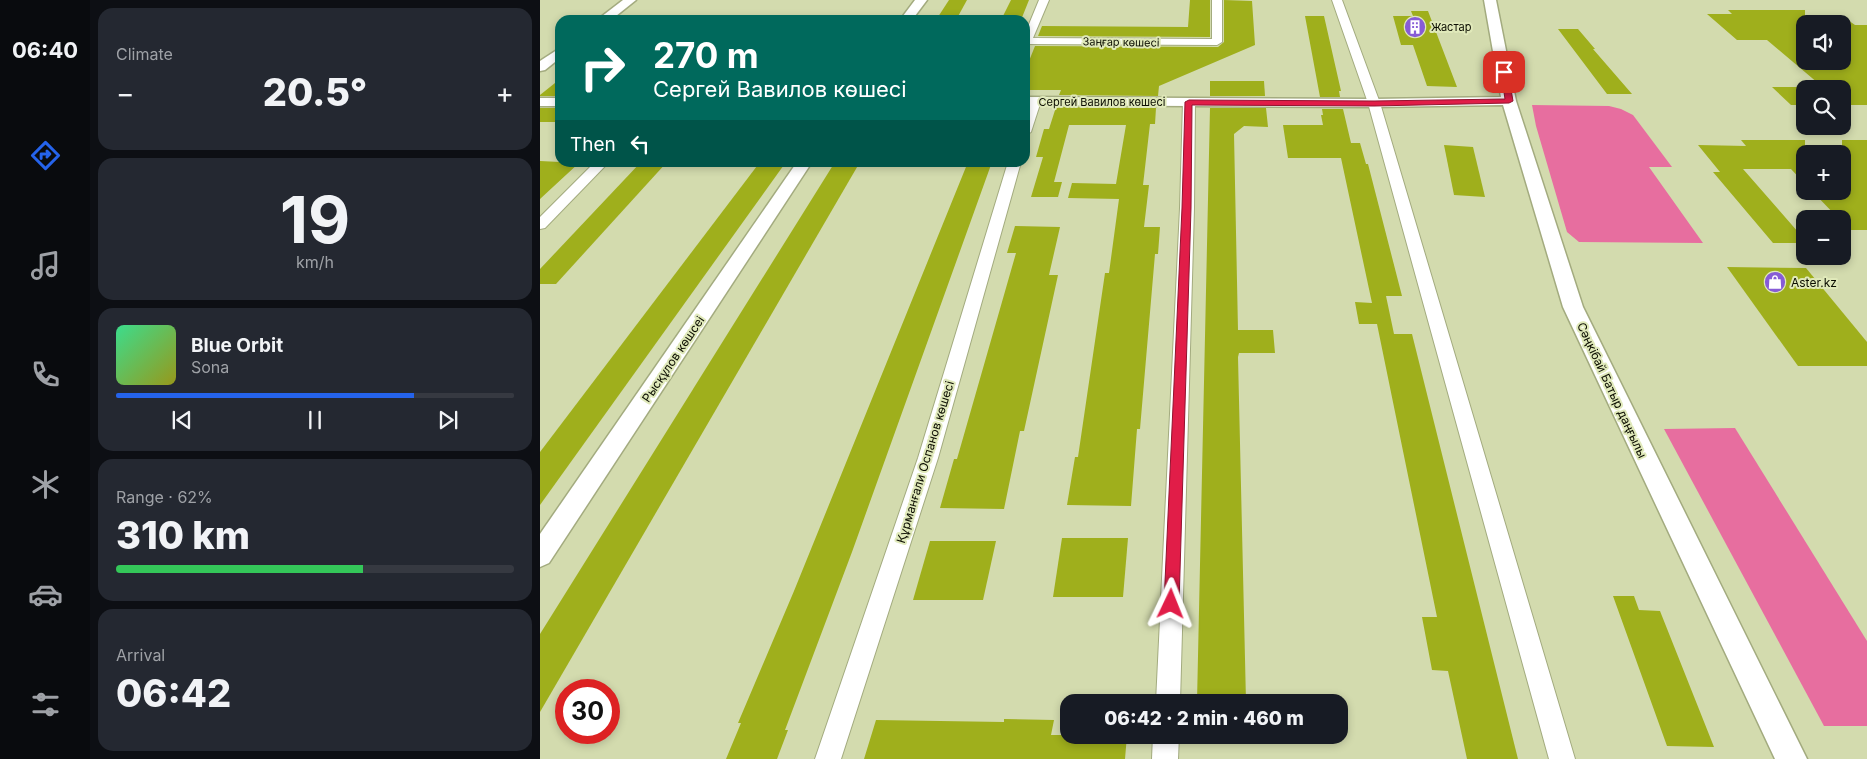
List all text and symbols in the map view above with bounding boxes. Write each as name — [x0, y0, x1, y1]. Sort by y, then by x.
building icon: Жастар — [1403, 15, 1427, 39]
map controls — [1796, 15, 1851, 265]
button: sound — [1796, 15, 1851, 70]
place label: Жастар — [1431, 20, 1472, 34]
text: 270 m — [653, 34, 759, 76]
street label: Заңғар көшесі — [1082, 34, 1160, 50]
icon: right — [570, 35, 635, 100]
text: 06:40 — [12, 37, 78, 63]
text: Climate — [116, 44, 173, 64]
pin — [1483, 51, 1525, 93]
icon: arrive — [1490, 58, 1518, 86]
text: 20.5° — [263, 69, 367, 115]
text: − — [116, 76, 135, 110]
text: + — [495, 76, 514, 110]
text: Сергей Вавилов көшесі — [653, 76, 907, 102]
button: search — [1796, 80, 1851, 135]
street label: Сергей Вавилов көшесі — [1039, 95, 1165, 109]
icon: left — [626, 130, 654, 158]
text: Then — [570, 133, 616, 156]
icon: directions — [28, 138, 63, 173]
button: + — [1796, 145, 1851, 200]
text: 19 — [280, 180, 350, 259]
button: − — [1796, 210, 1851, 265]
icon: music — [28, 248, 63, 283]
text: km/h — [296, 252, 334, 272]
shop icon: Aster.kz — [1763, 270, 1787, 294]
place label: Aster.kz — [1791, 275, 1837, 290]
street label: Рысқұлов көшсеі — [639, 313, 707, 405]
street label: Сәңкібай Батыр даңғылы — [1574, 320, 1650, 460]
text: Blue Orbit — [191, 334, 283, 357]
icon: phone — [28, 357, 63, 392]
text: Sona — [191, 357, 229, 377]
street label: Құрманғали Оспанов көшесі — [893, 379, 957, 545]
icon: previous — [168, 406, 196, 434]
icon: pause — [301, 406, 329, 434]
icon: next — [434, 406, 462, 434]
icon: climate — [28, 467, 63, 502]
text: Range · 62% — [116, 487, 213, 507]
text: 310 km — [116, 512, 250, 558]
icon: car — [28, 577, 63, 612]
position arrow — [1144, 577, 1196, 629]
text: Arrival — [116, 645, 165, 665]
text: 06:42 — [116, 670, 231, 716]
speed limit sign: 30 — [555, 679, 620, 744]
icon: filters — [28, 687, 63, 722]
text: 06:42 · 2 min · 460 m — [1104, 707, 1304, 730]

